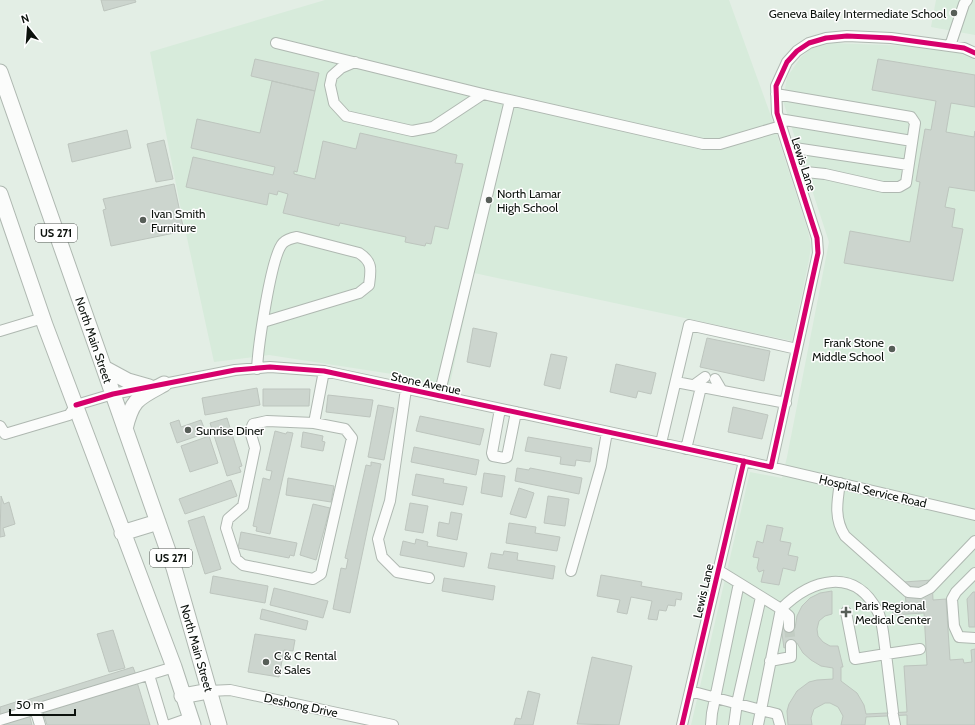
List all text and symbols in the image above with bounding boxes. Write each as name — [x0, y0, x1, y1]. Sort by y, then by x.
place label: Geneva Bailey Intermediate School — [769, 6, 946, 21]
north arrow — [8, 8, 48, 48]
marker: Geneva Bailey Intermediate School — [949, 8, 959, 18]
text: N — [19, 11, 31, 26]
street label: Lewis Lane — [788, 135, 820, 193]
place label: North Lamar High School — [497, 186, 561, 215]
marker: North Lamar High School — [484, 195, 494, 205]
place label: Ivan Smith Furniture — [151, 206, 206, 235]
marker: Ivan Smith Furniture — [138, 215, 148, 225]
road number: US 271 — [35, 224, 77, 242]
street label: North Main Street — [72, 295, 116, 385]
place label: Frank Stone Middle School — [812, 335, 884, 364]
marker: Frank Stone Middle School — [887, 344, 897, 354]
street label: Stone Avenue — [390, 368, 462, 398]
place label: Sunrise Diner — [196, 423, 264, 438]
marker: Sunrise Diner — [183, 425, 193, 435]
street label: Hospital Service Road — [818, 471, 928, 511]
road number: US 271 — [150, 549, 192, 567]
street label: Lewis Lane — [689, 562, 717, 620]
place label: Paris Regional Medical Center — [855, 598, 931, 627]
street label: North Main Street — [177, 603, 217, 693]
marker: Paris Regional Medical Center — [840, 606, 852, 618]
place label: C & C Rental & Sales — [274, 648, 337, 677]
marker: C & C Rental & Sales — [261, 657, 271, 667]
street label: Deshong Drive — [263, 690, 339, 720]
scale bar — [10, 691, 75, 717]
text: 50 m — [16, 697, 44, 712]

